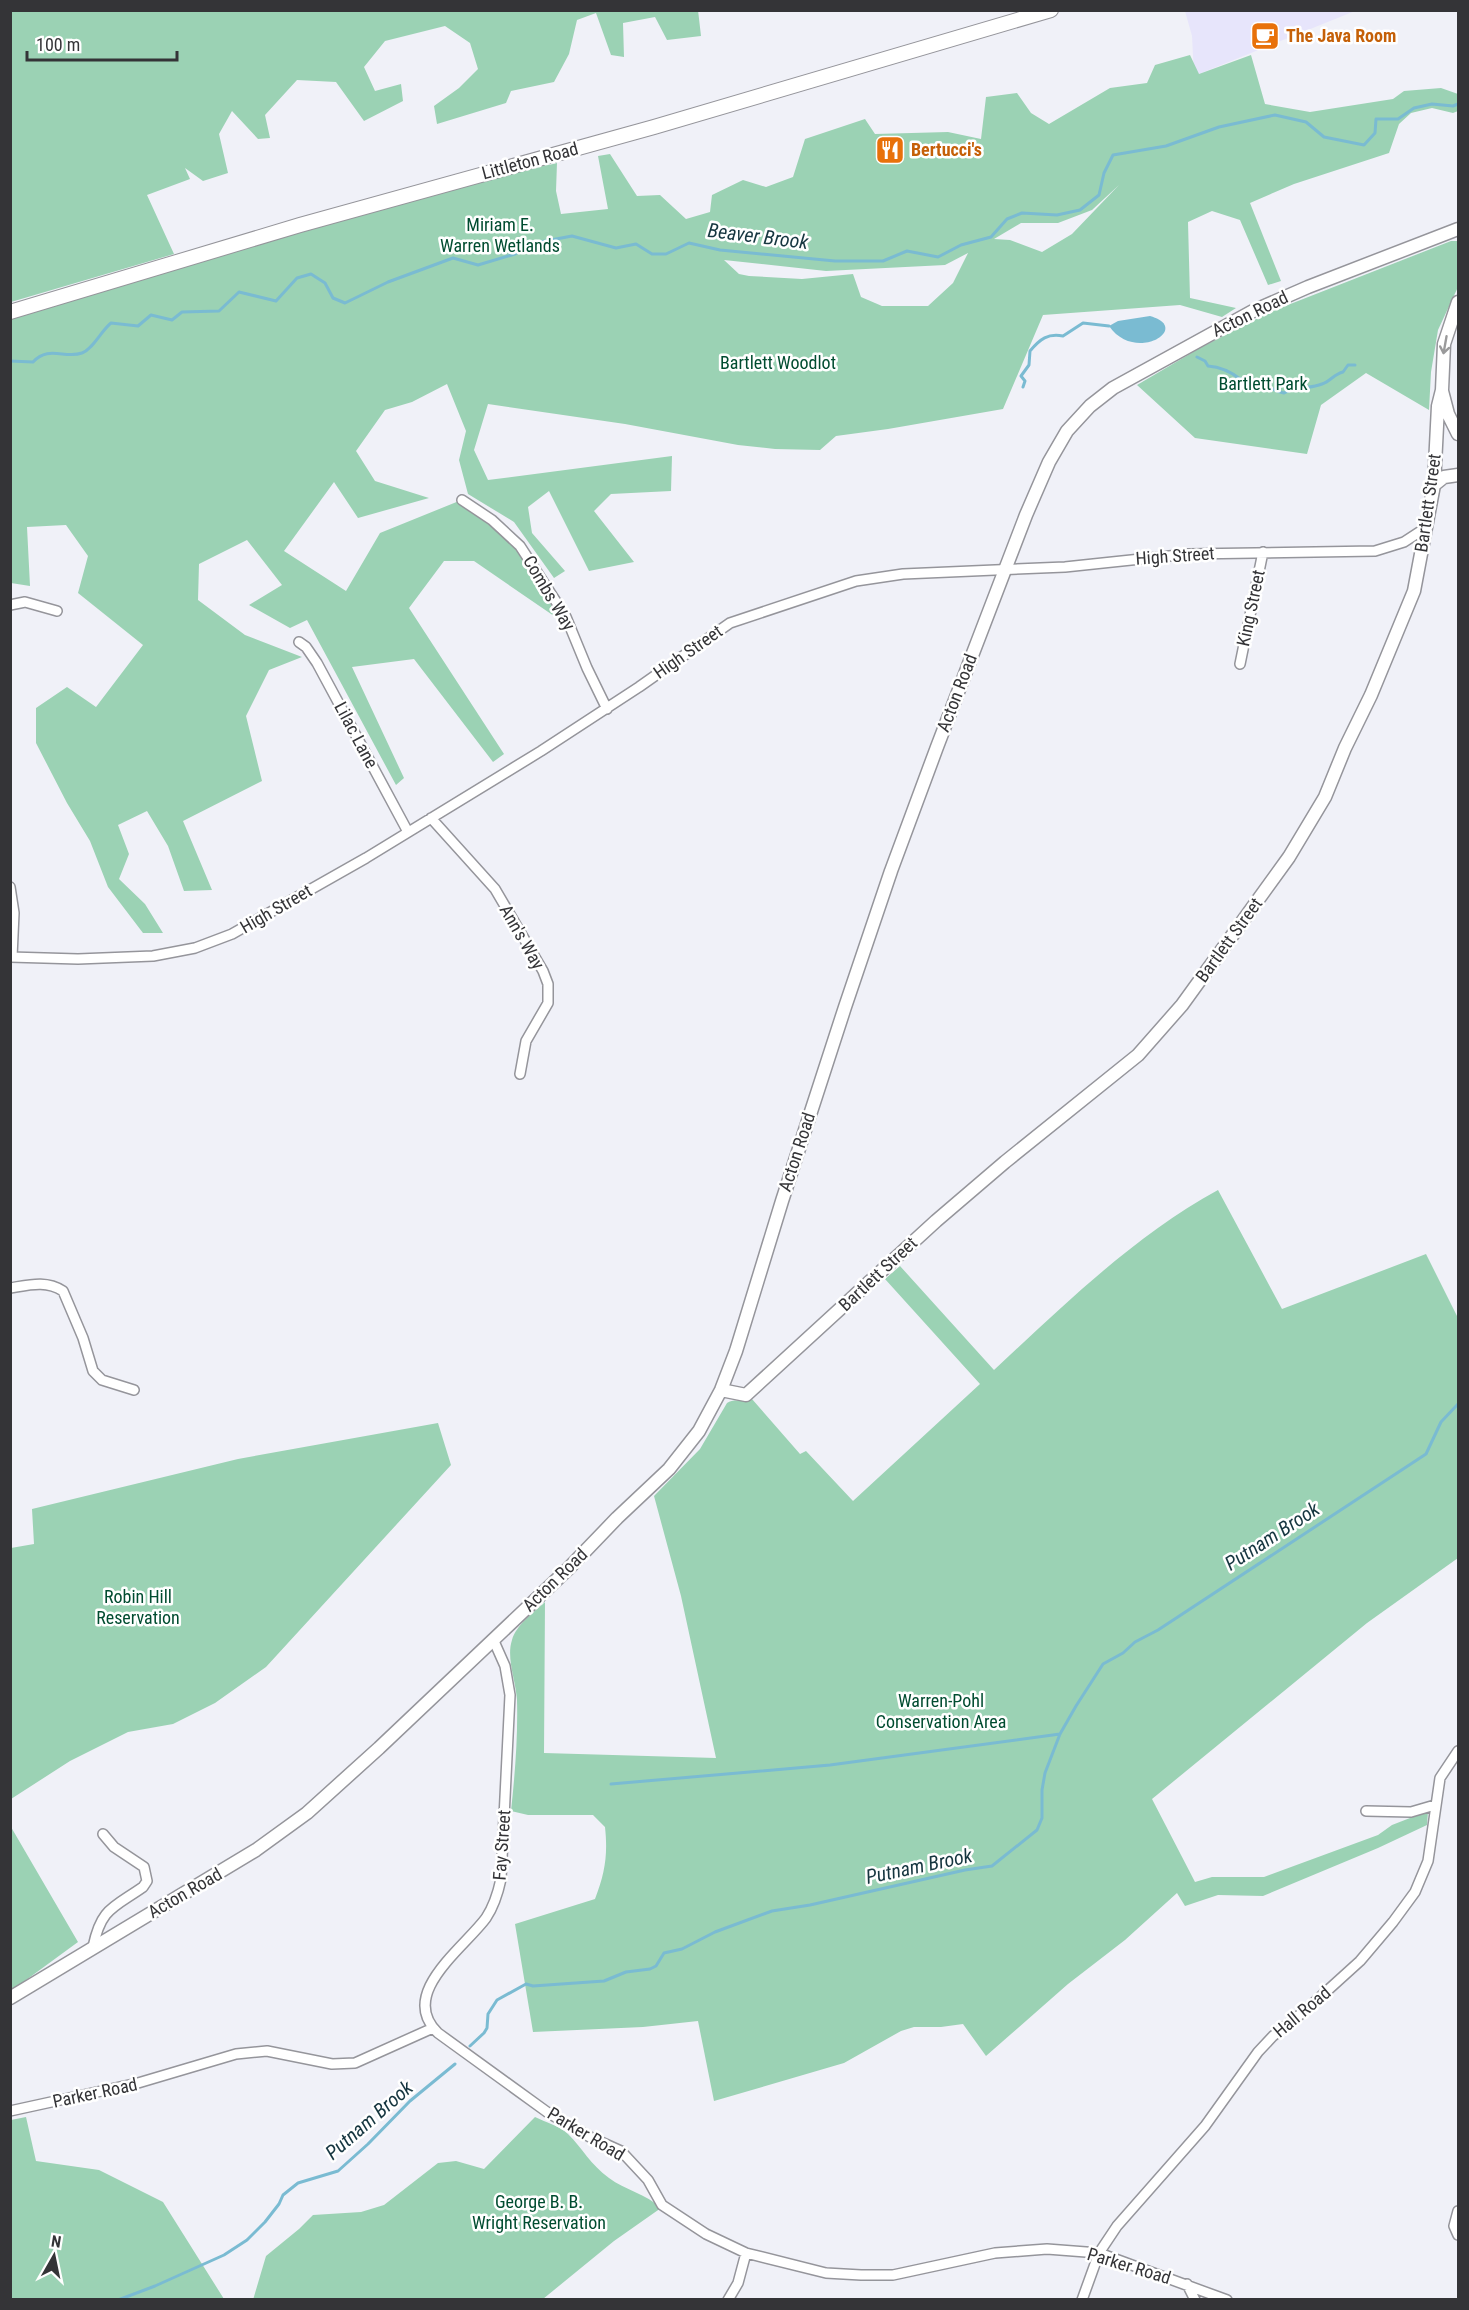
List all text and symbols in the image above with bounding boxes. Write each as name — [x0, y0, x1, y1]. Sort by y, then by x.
cafe icon: The Java Room — [1249, 20, 1281, 52]
scale bar — [27, 24, 177, 62]
place label: The Java Room — [1286, 25, 1396, 46]
text: 100 m — [36, 34, 80, 55]
restaurant icon: Bertucci's — [874, 134, 906, 166]
street label: Littleton Road — [479, 138, 580, 183]
place label: Bertucci's — [911, 139, 982, 160]
park label: Miriam E. Warren Wetlands — [440, 214, 560, 256]
water label: Beaver Brook — [706, 218, 811, 254]
street label: Acton Road — [1208, 286, 1291, 341]
one-way arrow — [1439, 335, 1450, 354]
park label: Bartlett Woodlot — [720, 352, 836, 373]
park label: Bartlett Park — [1218, 373, 1308, 394]
street label: Bartlett Street — [1410, 452, 1445, 554]
street label: High Street — [1135, 542, 1215, 569]
street label: Combs Way — [519, 552, 580, 634]
street label: King Street — [1232, 568, 1269, 648]
street label: High Street — [649, 620, 726, 683]
street label: Acton Road — [932, 651, 981, 735]
street label: Lilac Lane — [330, 698, 383, 772]
street label: High Street — [236, 880, 315, 937]
street label: Bartlett Street — [1191, 893, 1266, 986]
street label: Ann's Way — [496, 901, 550, 973]
street label: Acton Road — [774, 1110, 819, 1194]
street label: Bartlett Street — [834, 1232, 921, 1315]
water label: Putnam Brook — [1220, 1496, 1325, 1576]
street label: Acton Road — [518, 1544, 591, 1616]
park label: Robin Hill Reservation — [96, 1586, 180, 1628]
park label: Warren-Pohl Conservation Area — [876, 1690, 1006, 1732]
street label: Fay Street — [489, 1809, 514, 1881]
water label: Putnam Brook — [864, 1843, 976, 1889]
street label: Acton Road — [144, 1863, 225, 1922]
street label: Hall Road — [1269, 1982, 1335, 2042]
street label: Parker Road — [51, 2073, 139, 2112]
water label: Putnam Brook — [320, 2075, 419, 2165]
street label: Parker Road — [544, 2102, 629, 2165]
park label: George B. B. Wright Reservation — [472, 2191, 606, 2233]
north arrow — [24, 2226, 84, 2286]
text: N — [50, 2232, 63, 2252]
street label: Parker Road — [1085, 2243, 1173, 2288]

